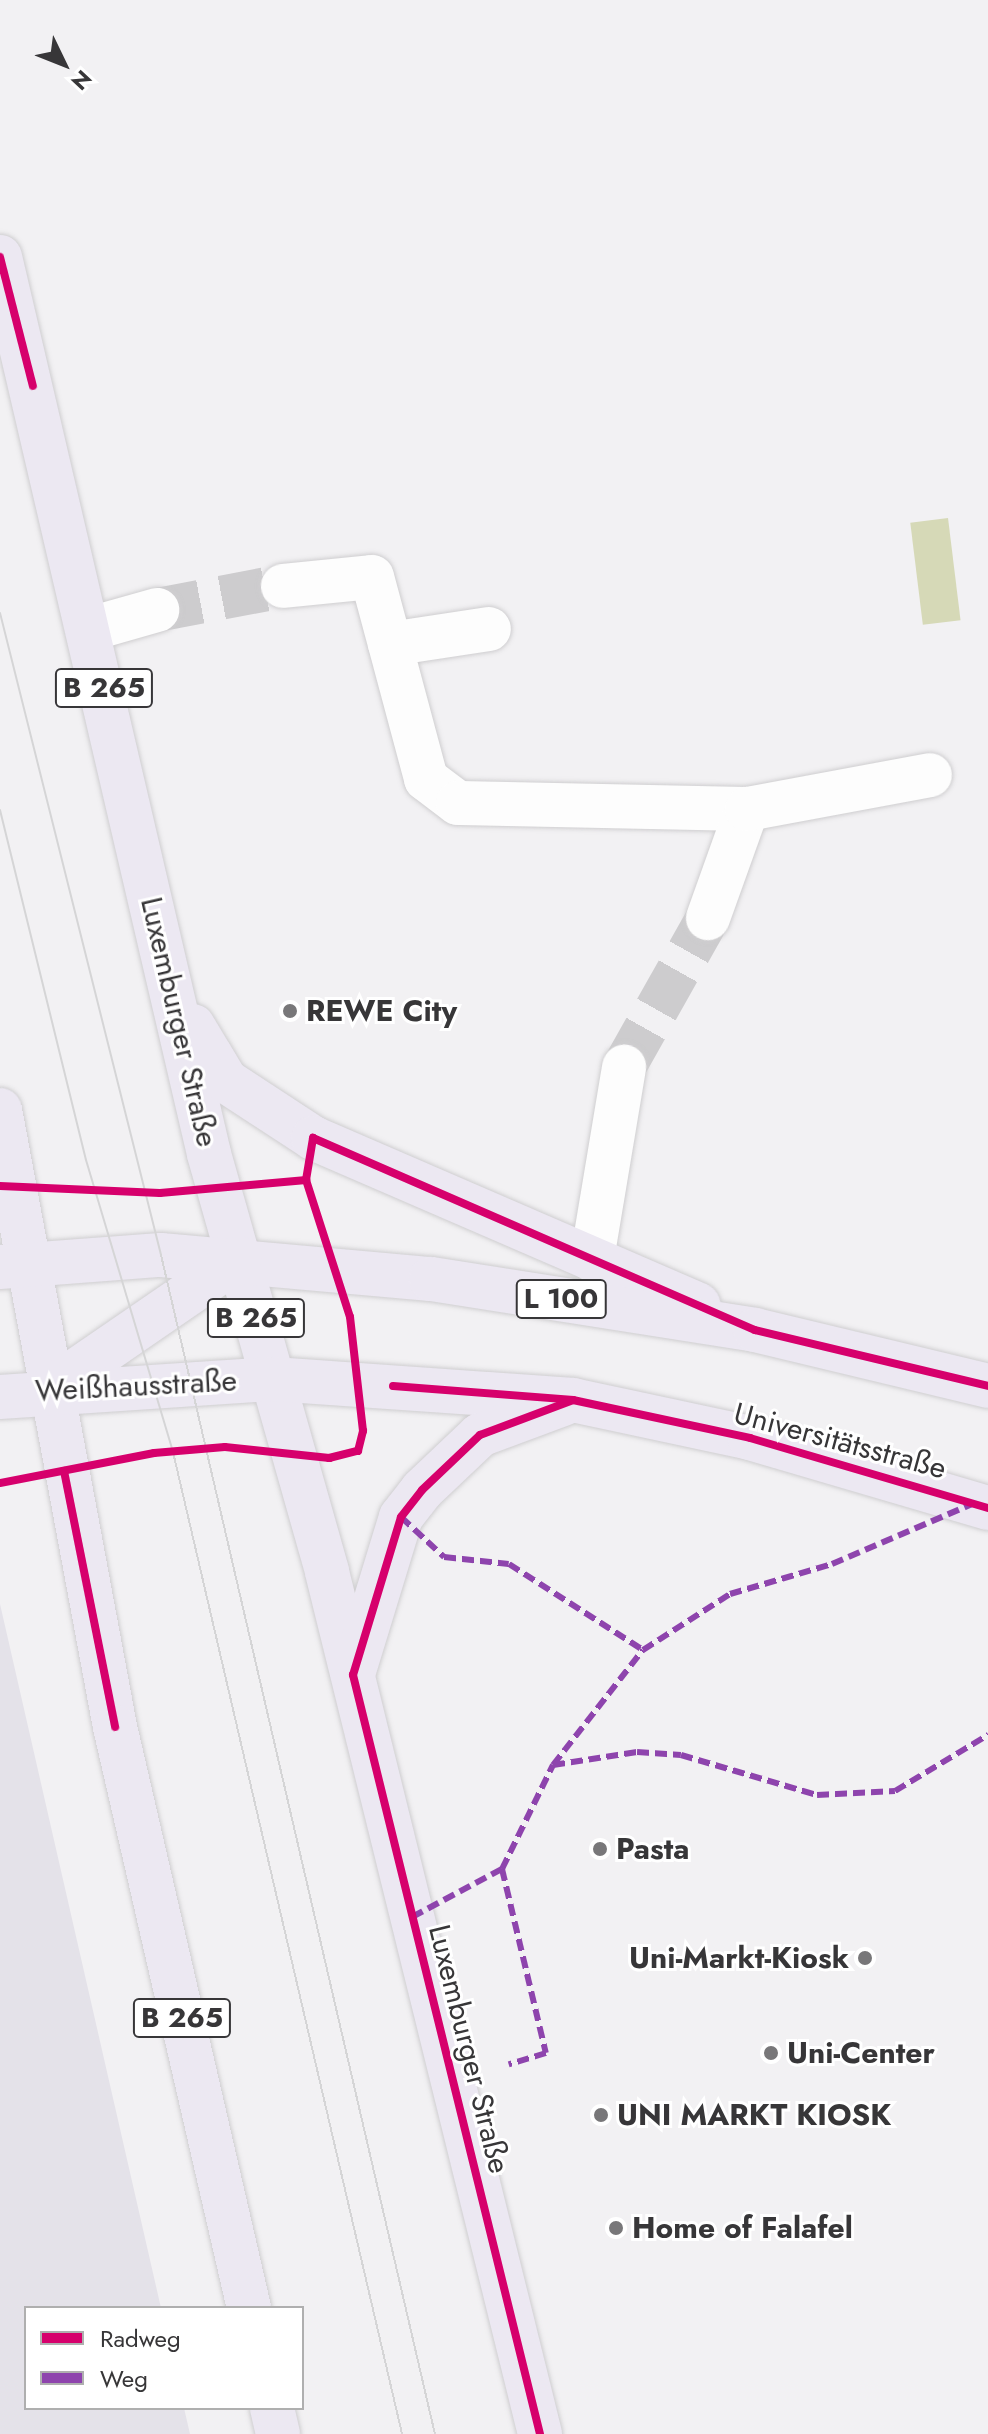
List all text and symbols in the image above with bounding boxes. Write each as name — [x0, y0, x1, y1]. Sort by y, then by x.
north arrow — [24, 24, 104, 104]
text: N — [64, 63, 99, 98]
road number: B 265 — [54, 664, 154, 712]
street label: Luxemburger Straße — [133, 894, 225, 1150]
place label: REWE City — [306, 993, 457, 1029]
marker: REWE City — [281, 1002, 299, 1020]
road number: L 100 — [515, 1275, 607, 1323]
road number: B 265 — [206, 1294, 306, 1342]
street label: Weißhausstraße — [34, 1363, 238, 1409]
street label: Universitätsstraße — [730, 1395, 950, 1487]
place label: Pasta — [616, 1831, 689, 1867]
marker: Pasta — [591, 1840, 609, 1858]
street label: Luxemburger Straße — [421, 1921, 517, 2177]
place label: Uni-Markt-Kiosk — [629, 1940, 849, 1976]
marker: Uni-Markt-Kiosk — [856, 1949, 874, 1967]
road number: B 265 — [132, 1994, 232, 2042]
place label: Uni-Center — [787, 2035, 935, 2071]
marker: Uni-Center — [762, 2044, 780, 2062]
place label: UNI MARKT KIOSK — [617, 2097, 891, 2133]
marker: UNI MARKT KIOSK — [592, 2106, 610, 2124]
place label: Home of Falafel — [632, 2210, 853, 2246]
marker: Home of Falafel — [607, 2219, 625, 2237]
legend — [24, 2306, 304, 2410]
text: Radweg — [100, 2321, 181, 2356]
text: Weg — [100, 2361, 148, 2396]

